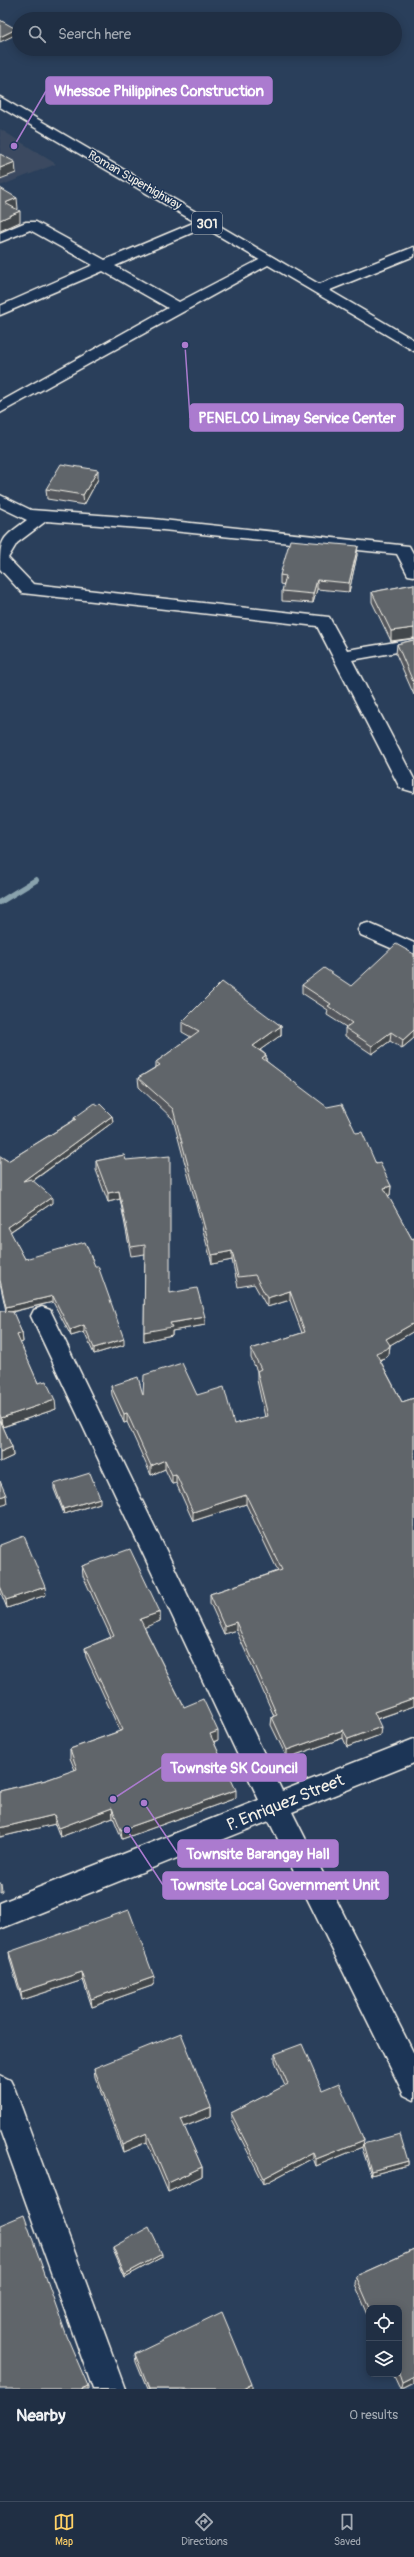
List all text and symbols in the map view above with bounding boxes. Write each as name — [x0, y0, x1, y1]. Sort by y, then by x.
search box — [12, 12, 402, 56]
icon: search — [26, 23, 48, 45]
text: Search here — [58, 25, 131, 44]
callout: Whessoe Philippines Construction — [46, 77, 272, 104]
text: Whessoe Philippines Construction — [54, 82, 264, 101]
street label: Roman Superhighway — [85, 148, 184, 213]
road number: 301 — [192, 212, 222, 234]
callout: PENELCO Limay Service Center — [190, 404, 403, 431]
text: PENELCO Limay Service Center — [198, 409, 396, 428]
callout: Townsite SK Council — [162, 1754, 306, 1781]
text: Townsite SK Council — [169, 1759, 298, 1778]
street label: P. Enriquez Street — [223, 1769, 347, 1836]
callout: Townsite Barangay Hall — [178, 1840, 338, 1867]
text: Townsite Barangay Hall — [185, 1845, 330, 1864]
callout: Townsite Local Government Unit — [163, 1872, 388, 1899]
text: Townsite Local Government Unit — [169, 1876, 380, 1895]
map controls — [366, 2305, 402, 2377]
button: locate — [366, 2305, 402, 2341]
button: layers — [366, 2341, 402, 2377]
text: Nearby — [16, 2405, 65, 2426]
text: 0 results — [349, 2407, 398, 2423]
tab: Map — [53, 2511, 75, 2548]
tab: Directions — [181, 2511, 228, 2548]
tab: Saved — [334, 2511, 361, 2548]

